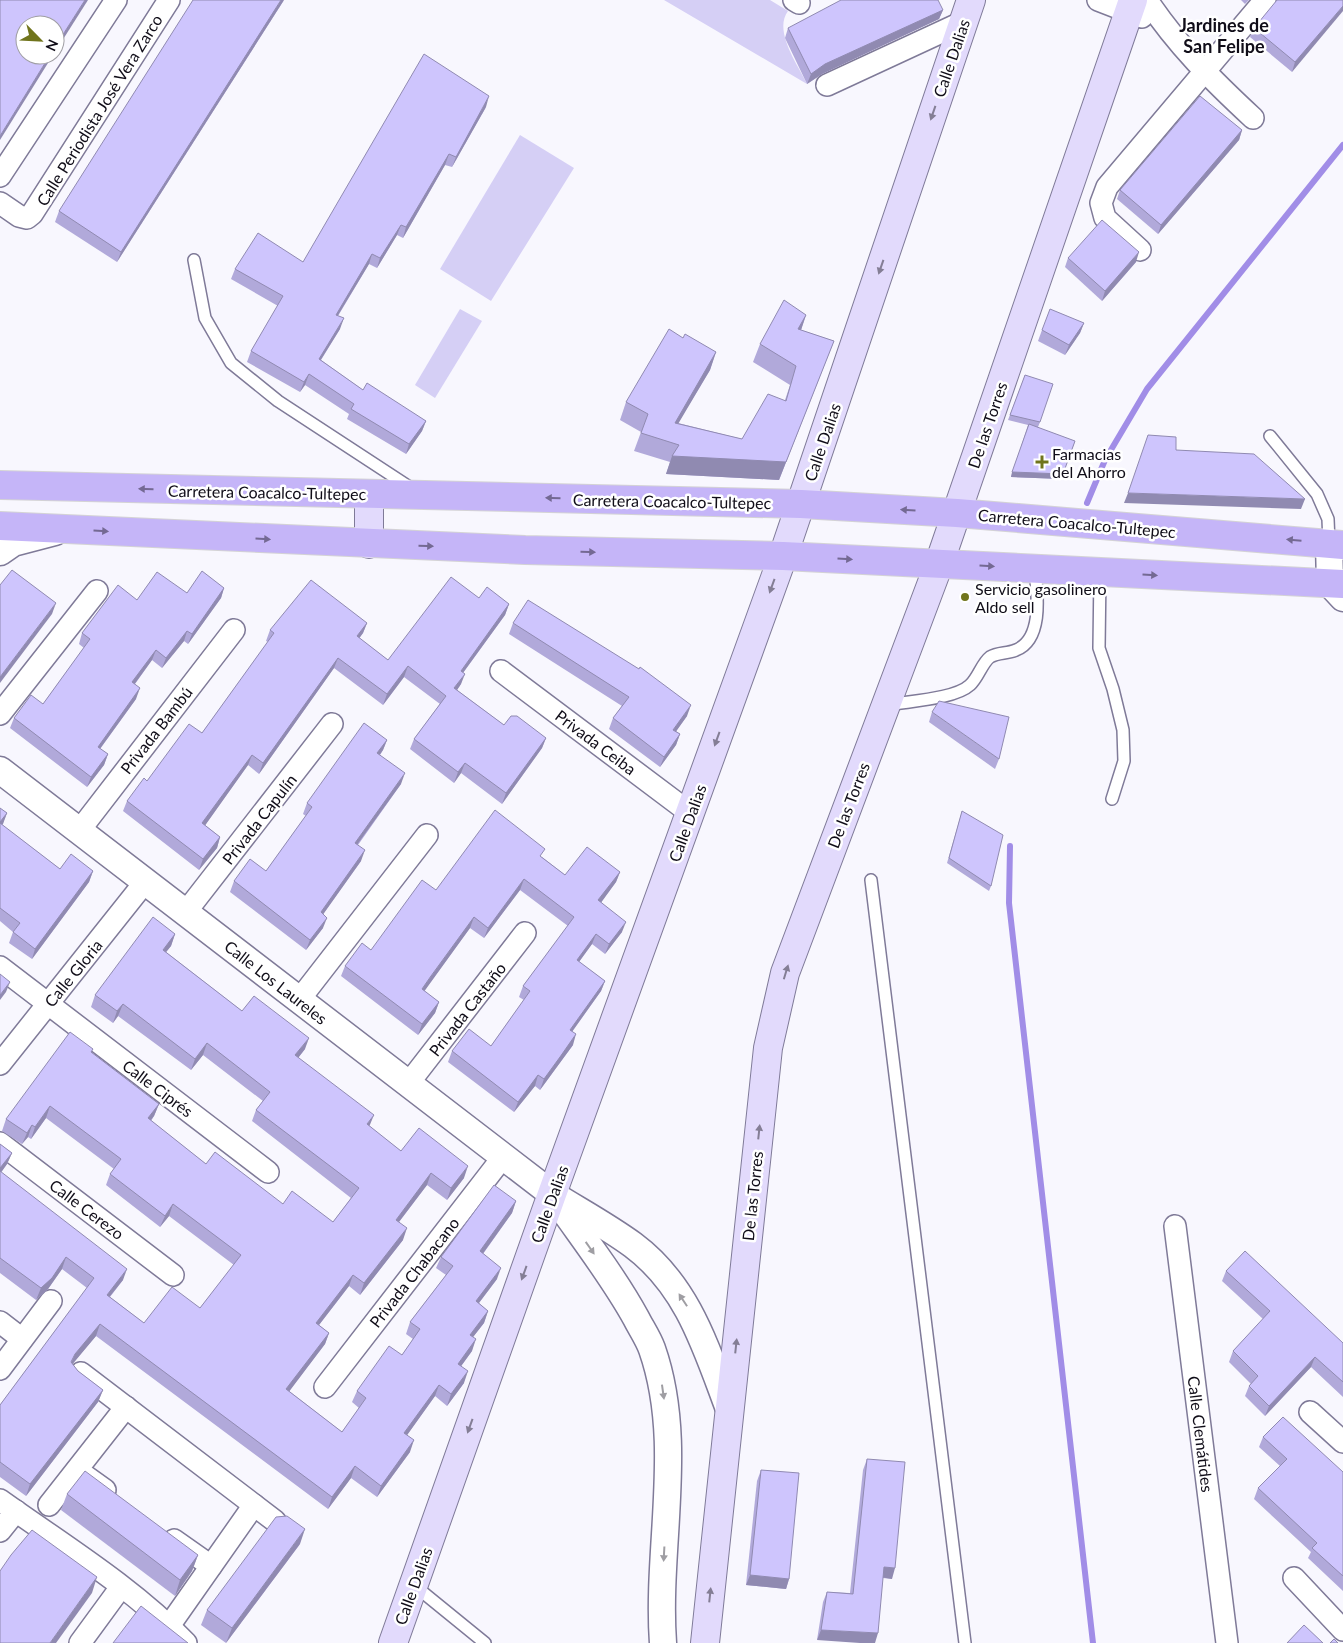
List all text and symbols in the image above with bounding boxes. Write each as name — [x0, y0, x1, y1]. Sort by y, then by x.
street label: Calle Periodista José Vera Zarco — [32, 11, 166, 209]
district label: Jardines de San Felipe — [1179, 14, 1269, 57]
north arrow — [15, 15, 65, 65]
street label: Calle Dalias — [929, 16, 973, 99]
text: N — [42, 37, 62, 54]
one-way arrow — [928, 105, 936, 120]
one-way arrow — [877, 259, 884, 274]
street label: De las Torres — [963, 379, 1011, 471]
street label: Calle Dalias — [800, 400, 844, 483]
place label: Farmacias del Ahorro — [1052, 444, 1126, 481]
marker: Farmacias del Ahorro — [1036, 456, 1048, 468]
street label: Carretera Coacalco-Tultepec — [168, 481, 367, 503]
one-way arrow — [138, 485, 154, 493]
street label: Carretera Coacalco-Tultepec — [573, 490, 772, 512]
one-way arrow — [545, 494, 561, 502]
street label: Carretera Coacalco-Tultepec — [977, 505, 1177, 541]
one-way arrow — [900, 506, 916, 514]
one-way arrow — [93, 527, 109, 535]
one-way arrow — [256, 535, 272, 543]
one-way arrow — [1286, 536, 1302, 544]
one-way arrow — [418, 543, 434, 551]
one-way arrow — [580, 548, 596, 556]
one-way arrow — [837, 555, 853, 563]
one-way arrow — [980, 563, 996, 571]
one-way arrow — [1142, 571, 1158, 579]
one-way arrow — [768, 579, 776, 594]
place label: Servicio gasolinero Aldo sell — [975, 579, 1106, 616]
marker: Servicio gasolinero Aldo sell — [959, 591, 971, 603]
street label: Privada Bambú — [116, 683, 196, 777]
street label: Privada Ceiba — [552, 706, 640, 778]
one-way arrow — [713, 732, 721, 747]
street label: De las Torres — [823, 759, 873, 850]
street label: Privada Capulín — [218, 770, 300, 868]
street label: Calle Dalias — [664, 782, 710, 864]
street label: Calle Gloria — [40, 936, 106, 1010]
street label: Calle Los Laureles — [221, 936, 331, 1028]
street label: Privada Castaño — [425, 958, 509, 1060]
one-way arrow — [783, 965, 791, 980]
street label: Calle Ciprés — [119, 1055, 197, 1121]
one-way arrow — [755, 1124, 763, 1140]
street label: De las Torres — [738, 1150, 766, 1242]
street label: Calle Dalias — [526, 1163, 572, 1245]
street label: Calle Cerezo — [46, 1175, 128, 1243]
street label: Privada Chabacano — [365, 1213, 463, 1331]
one-way arrow — [585, 1241, 595, 1255]
one-way arrow — [520, 1266, 528, 1281]
one-way arrow — [678, 1294, 688, 1307]
one-way arrow — [732, 1338, 740, 1354]
street label: Calle Clemátides — [1184, 1375, 1218, 1493]
one-way arrow — [659, 1384, 667, 1400]
one-way arrow — [466, 1419, 474, 1434]
street label: Calle Dalias — [390, 1545, 436, 1627]
one-way arrow — [659, 1546, 667, 1562]
one-way arrow — [706, 1586, 714, 1602]

